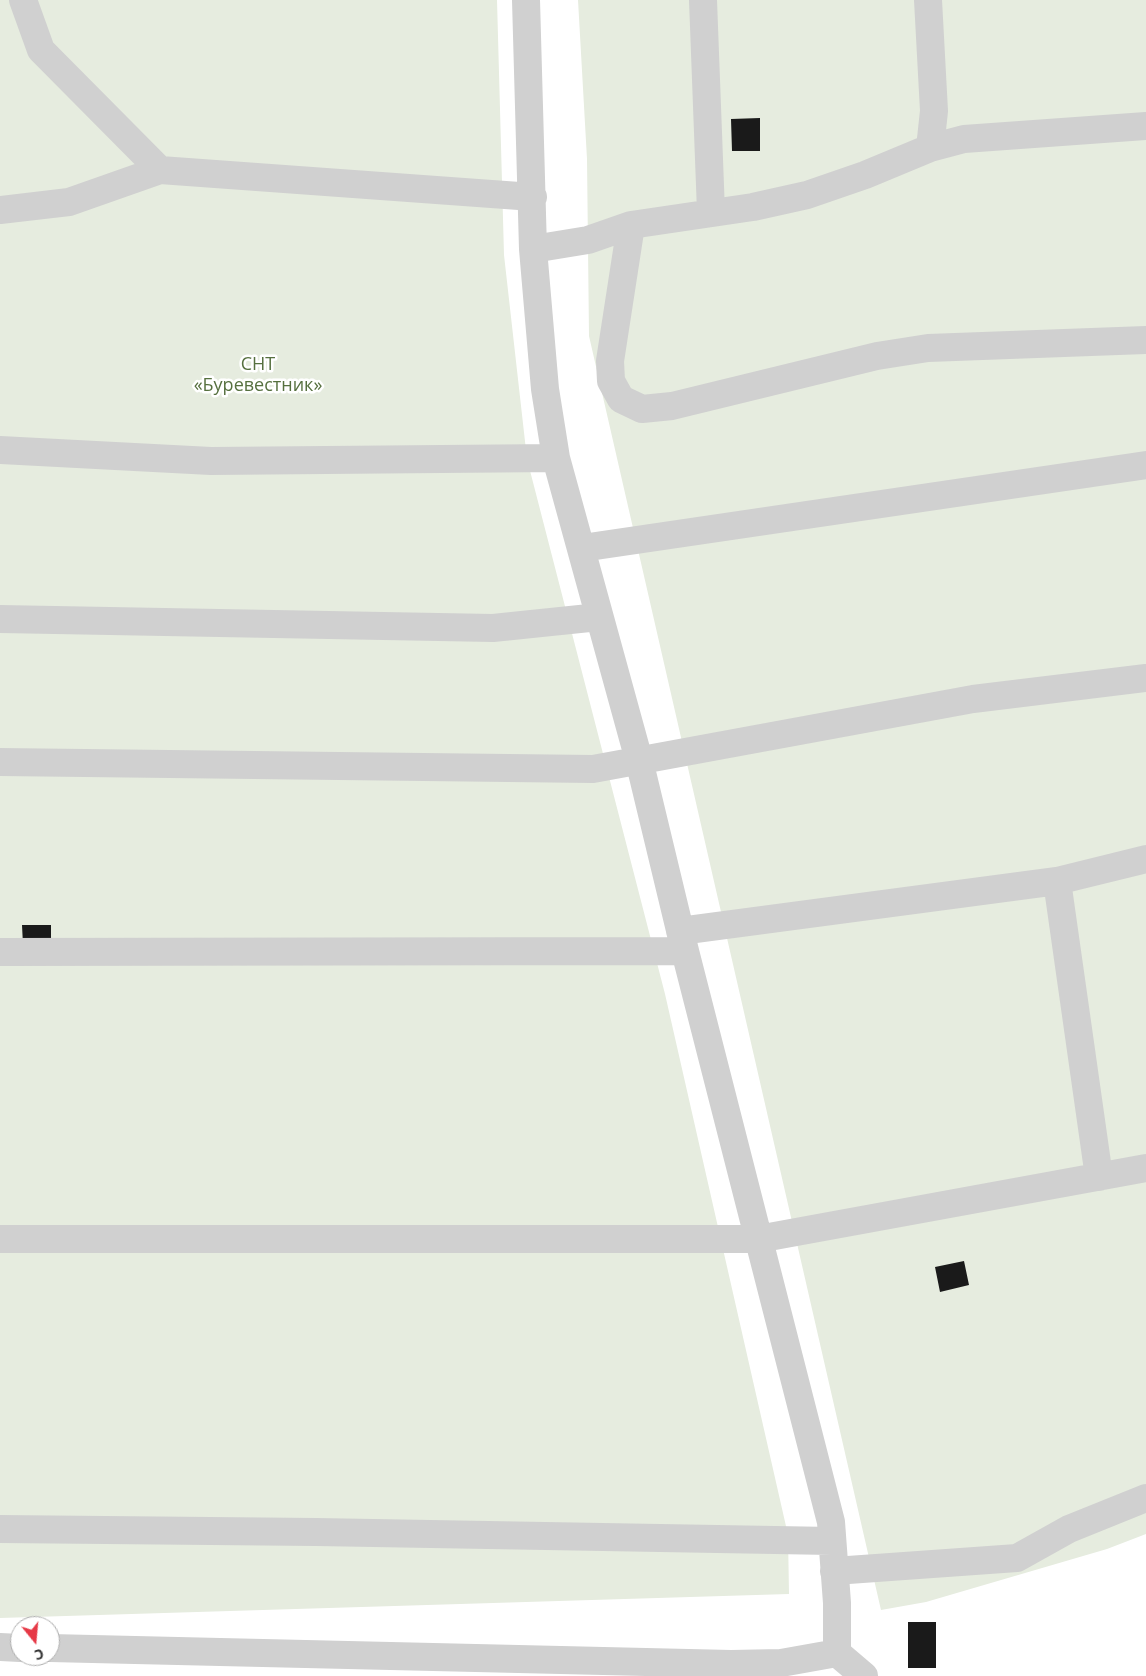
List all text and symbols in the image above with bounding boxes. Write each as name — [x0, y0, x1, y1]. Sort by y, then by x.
park label: СНТ «Буревестник» — [194, 354, 322, 396]
north arrow — [10, 1616, 60, 1666]
text: С — [32, 1644, 46, 1665]

